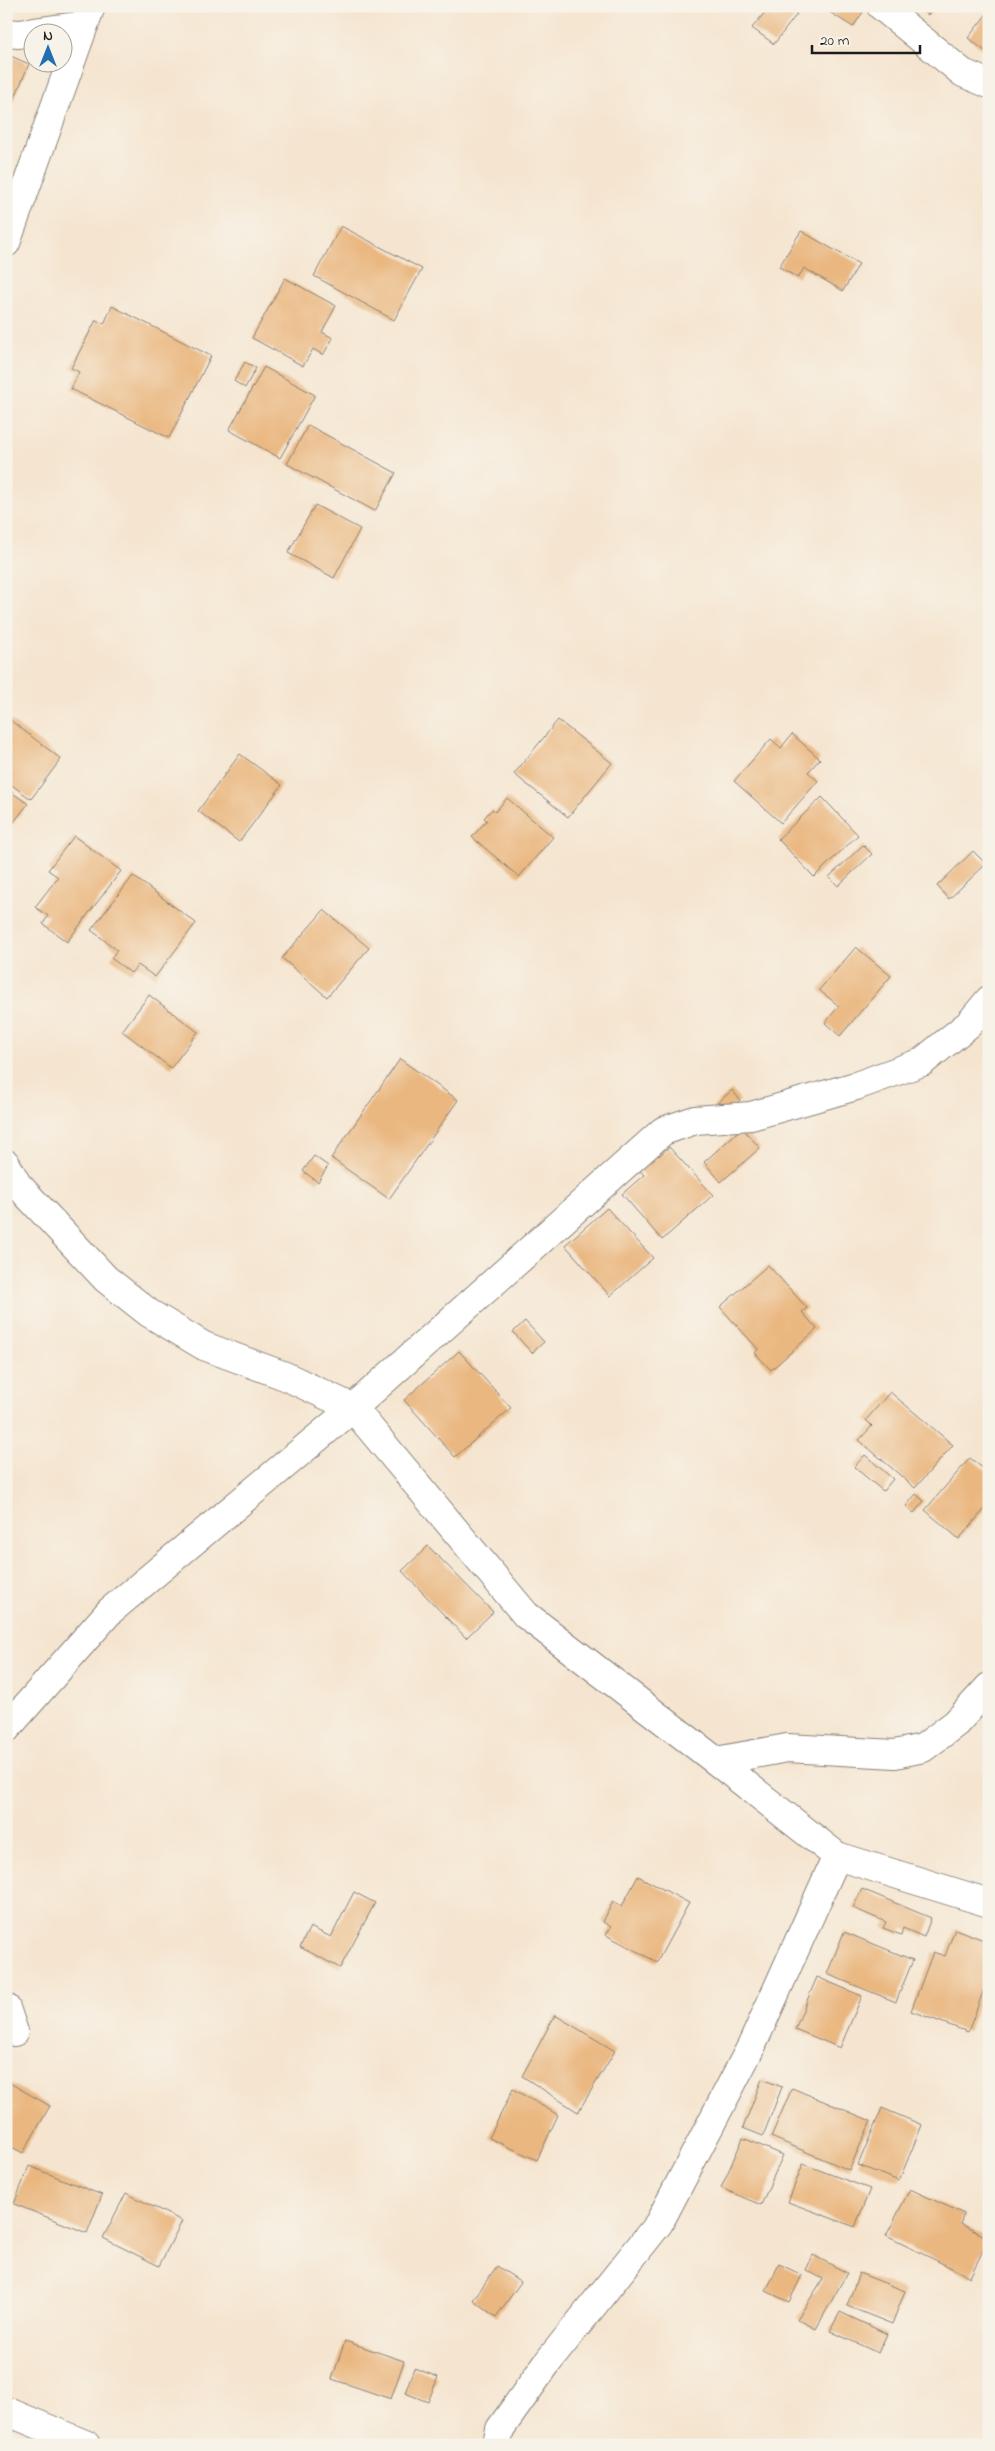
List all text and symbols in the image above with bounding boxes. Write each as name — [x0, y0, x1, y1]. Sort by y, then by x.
north arrow — [22, 22, 72, 72]
scale bar — [812, 22, 920, 54]
text: N — [43, 26, 53, 47]
text: 20 m — [820, 30, 850, 52]

